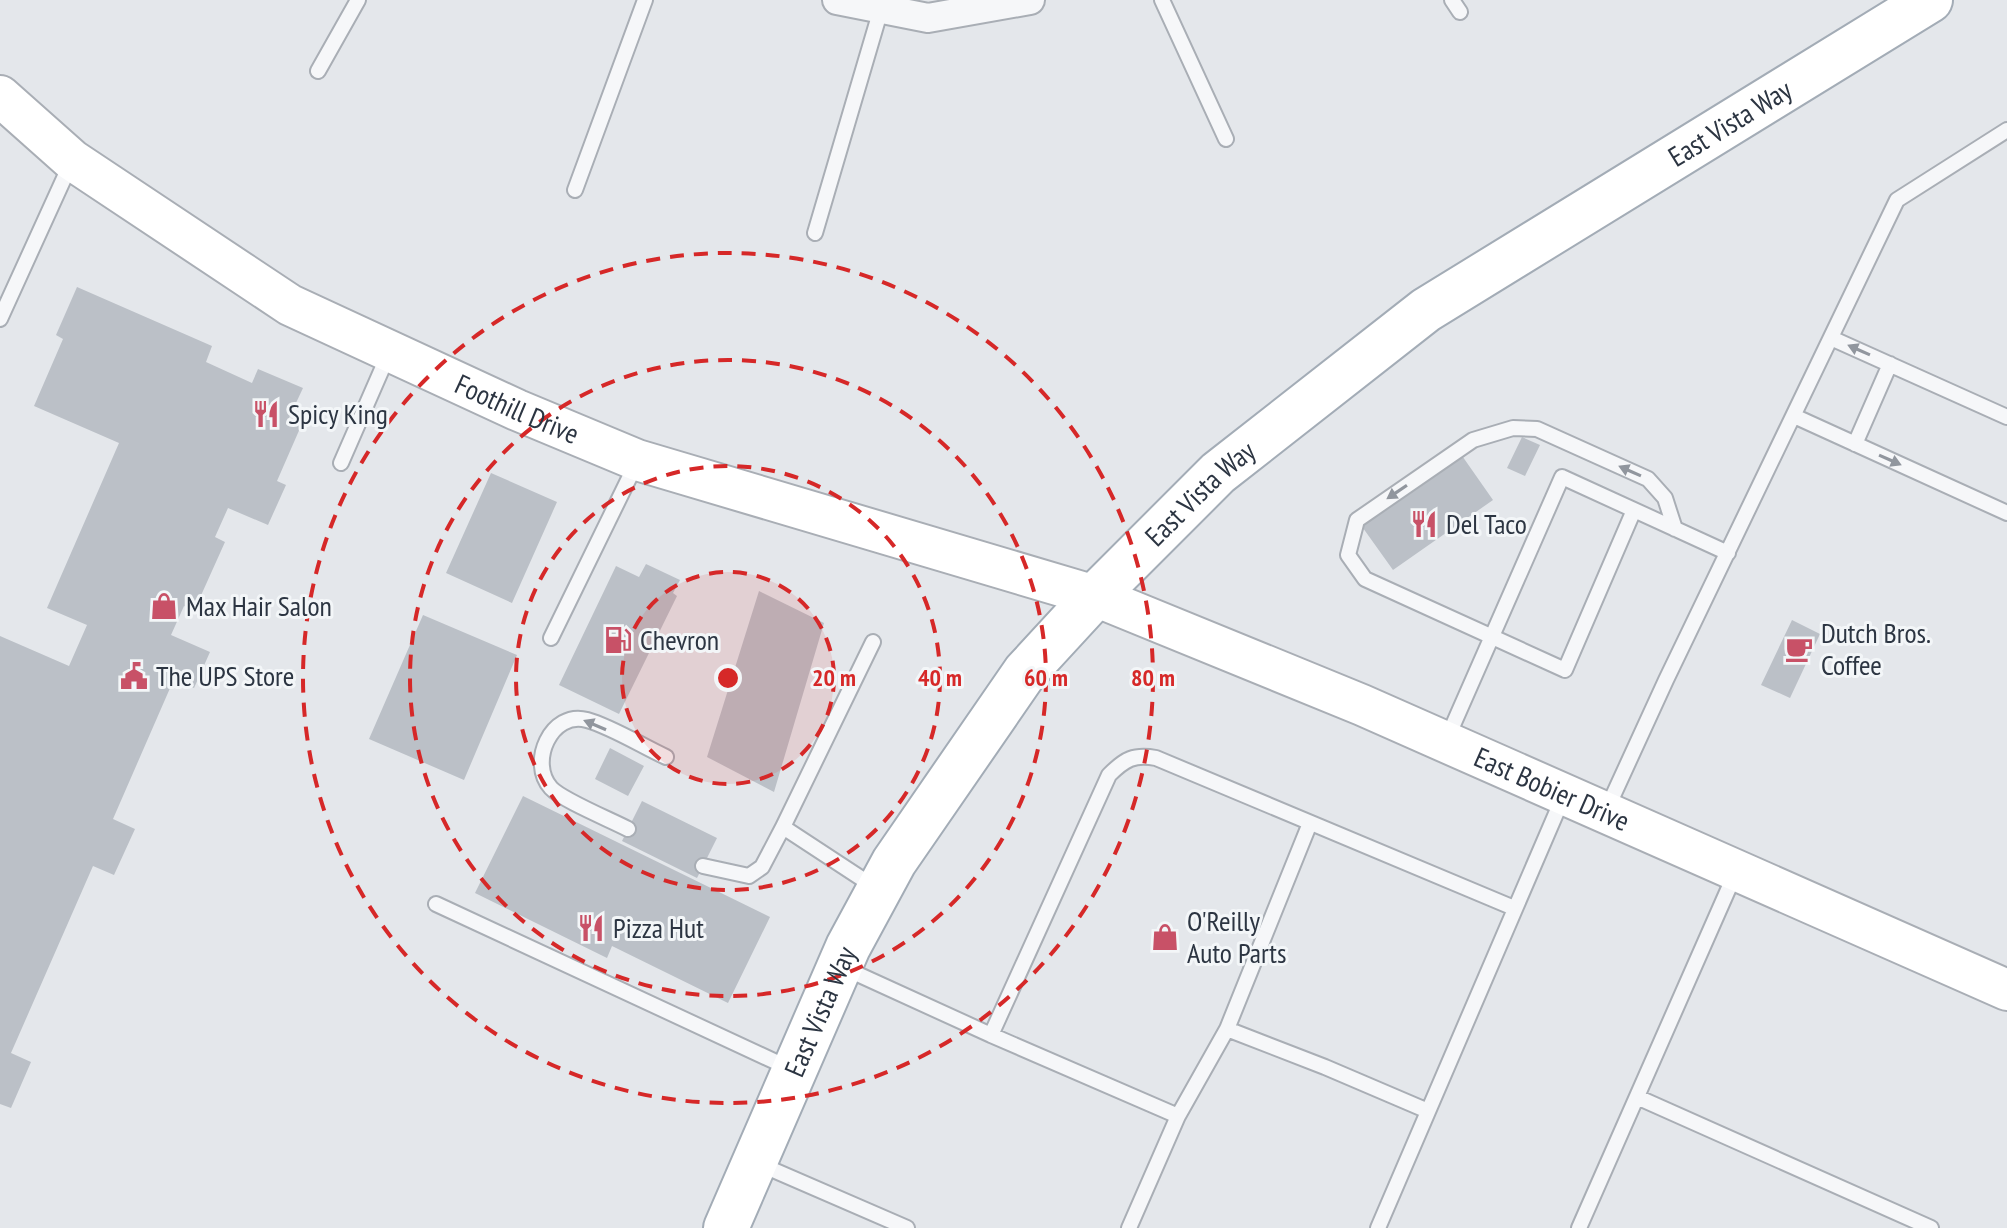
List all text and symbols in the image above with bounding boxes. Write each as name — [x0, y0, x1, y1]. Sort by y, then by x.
street label: East Vista Way — [1661, 70, 1799, 175]
one-way arrow — [1847, 343, 1871, 357]
street label: Foothill Drive — [449, 365, 585, 452]
place label: Spicy King — [288, 395, 388, 432]
restaurant icon: Spicy King — [251, 399, 281, 429]
street label: East Vista Way — [1137, 432, 1263, 554]
one-way arrow — [1878, 453, 1902, 467]
one-way arrow — [1618, 464, 1642, 478]
one-way arrow — [1386, 484, 1408, 499]
place label: Del Taco — [1446, 505, 1527, 542]
restaurant icon: Del Taco — [1409, 509, 1439, 539]
place label: Max Hair Salon — [186, 587, 332, 624]
shop icon: Max Hair Salon — [149, 591, 179, 621]
place label: Dutch Bros. Coffee — [1821, 614, 1931, 683]
place label: Chevron — [640, 621, 719, 658]
fuel station icon: Chevron — [603, 625, 633, 655]
cafe icon: Dutch Bros. Coffee — [1784, 634, 1814, 664]
place label: The UPS Store — [156, 657, 294, 694]
public building icon: The UPS Store — [119, 661, 149, 691]
text: 20 m — [812, 662, 856, 693]
text: 40 m — [918, 662, 962, 693]
text: 60 m — [1024, 662, 1068, 693]
text: 80 m — [1131, 662, 1175, 693]
centre of rings — [714, 664, 742, 692]
one-way arrow — [583, 718, 607, 731]
street label: East Bobier Drive — [1469, 738, 1635, 839]
place label: O'Reilly Auto Parts — [1187, 902, 1287, 971]
place label: Pizza Hut — [613, 909, 704, 946]
restaurant icon: Pizza Hut — [576, 913, 606, 943]
shop icon: O'Reilly Auto Parts — [1150, 922, 1180, 952]
street label: East Vista Way — [775, 940, 864, 1082]

